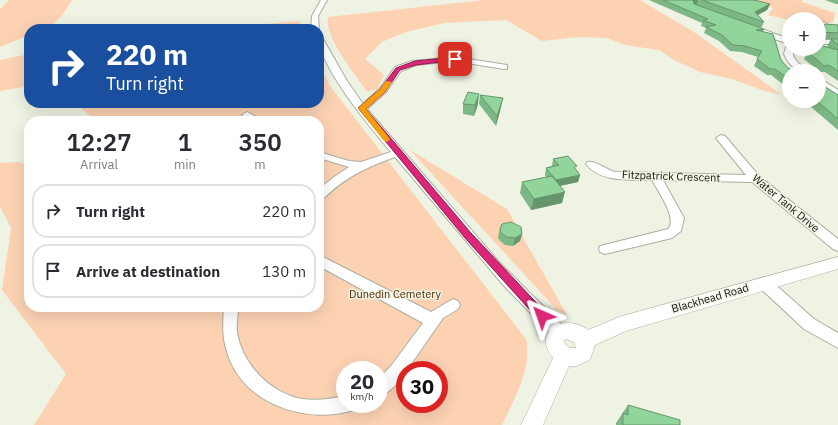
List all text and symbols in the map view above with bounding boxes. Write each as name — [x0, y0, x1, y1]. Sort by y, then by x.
map controls — [782, 12, 826, 108]
button: + — [782, 12, 826, 56]
text: 220 m — [106, 36, 188, 73]
icon: right — [40, 40, 92, 92]
pin — [438, 42, 472, 76]
icon: arrive — [444, 48, 466, 70]
button: − — [782, 64, 826, 108]
text: Turn right — [106, 72, 184, 95]
text: 12:27 — [66, 126, 132, 158]
text: 1 — [178, 126, 192, 158]
text: 350 — [238, 126, 282, 158]
text: Arrival — [80, 156, 118, 173]
text: min — [174, 156, 196, 173]
text: m — [254, 156, 266, 173]
street label: Fitzpatrick Crescent — [622, 167, 721, 185]
street label: Water Tank Drive — [749, 171, 823, 235]
icon: right — [42, 200, 64, 222]
text: Turn right — [76, 202, 145, 221]
text: 220 m — [262, 202, 306, 221]
icon: arrive — [42, 260, 64, 282]
text: Arrive at destination — [76, 262, 220, 281]
text: 130 m — [262, 262, 306, 281]
street label: Blackhead Road — [670, 280, 750, 316]
park label: Dunedin Cemetery — [349, 287, 441, 301]
position arrow — [521, 295, 563, 337]
speed limit sign: 30 — [396, 361, 448, 413]
text: 20 — [350, 368, 374, 395]
text: km/h — [350, 390, 374, 403]

